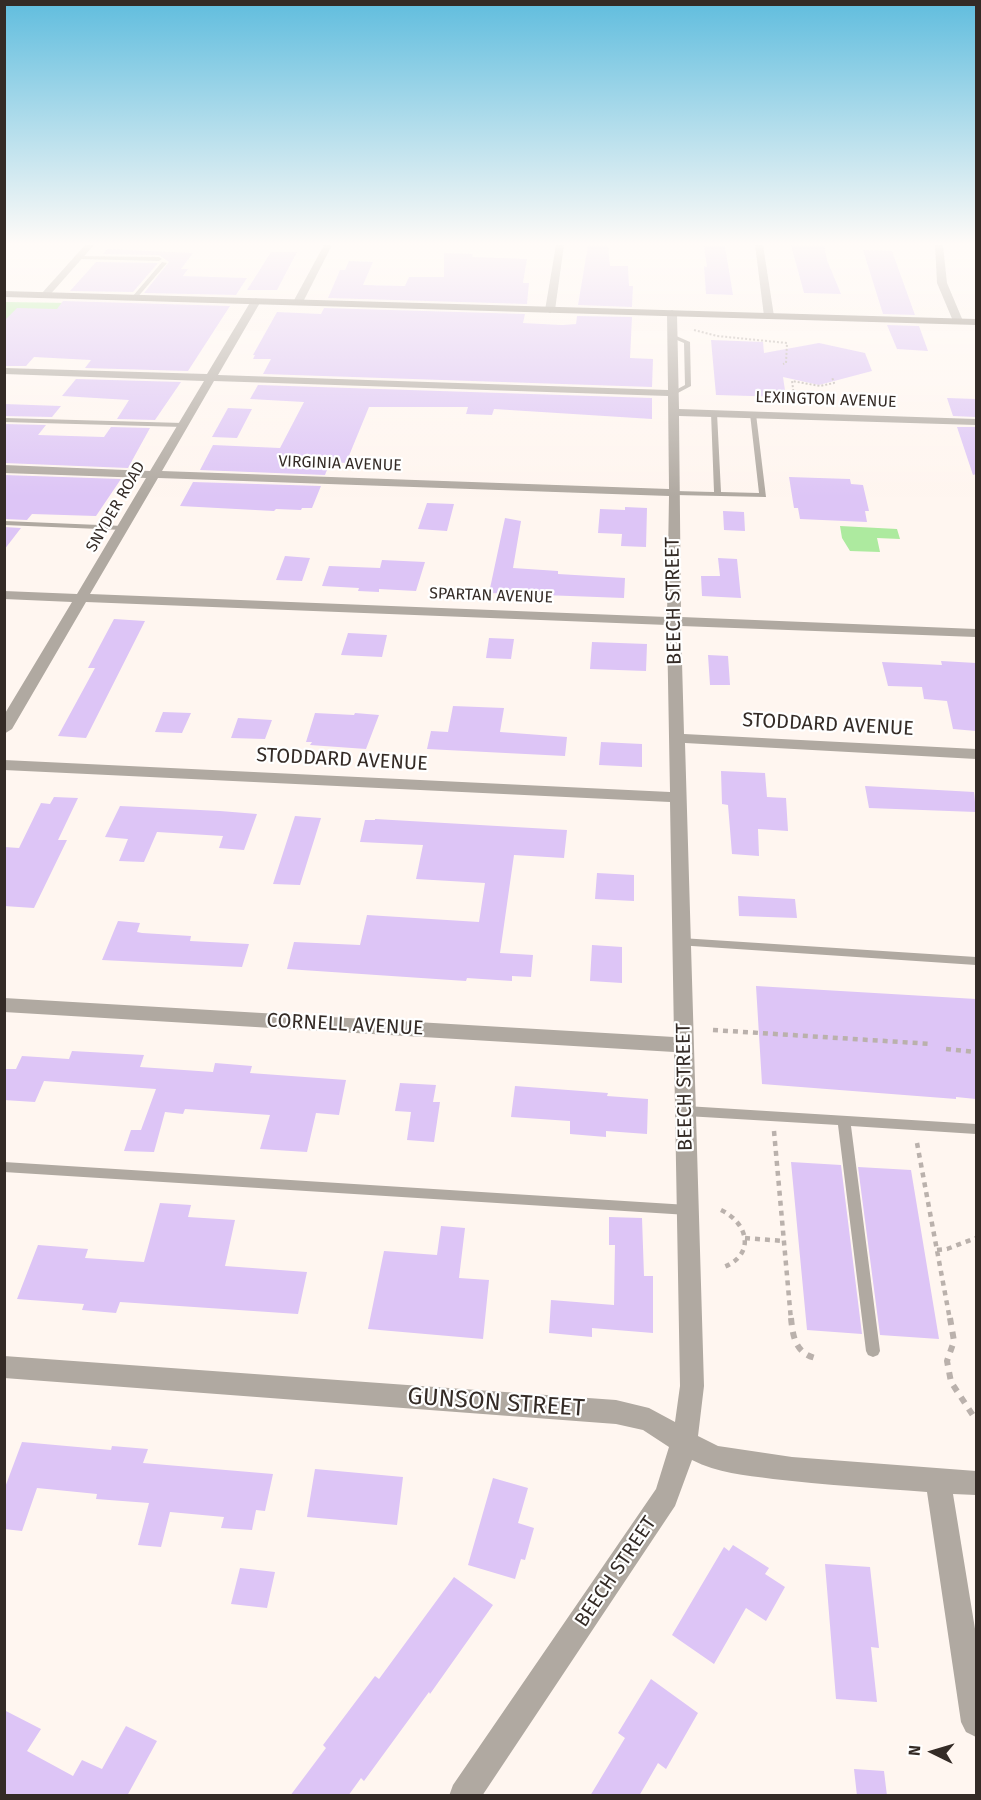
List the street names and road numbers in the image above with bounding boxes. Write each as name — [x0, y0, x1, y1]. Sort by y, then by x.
street label: LEXINGTON AVENUE — [755, 388, 897, 412]
street label: VIRGINIA AVENUE — [278, 452, 402, 476]
street label: SNYDER ROAD — [82, 458, 150, 556]
street label: BEECH STREET — [661, 537, 687, 665]
street label: SPARTAN AVENUE — [429, 584, 553, 608]
street label: STODDARD AVENUE — [742, 709, 914, 741]
street label: STODDARD AVENUE — [256, 744, 428, 776]
street label: CORNELL AVENUE — [266, 1009, 424, 1041]
street label: BEECH STREET — [672, 1023, 698, 1151]
street label: GUNSON STREET — [406, 1382, 586, 1424]
street label: BEECH STREET — [570, 1512, 662, 1632]

